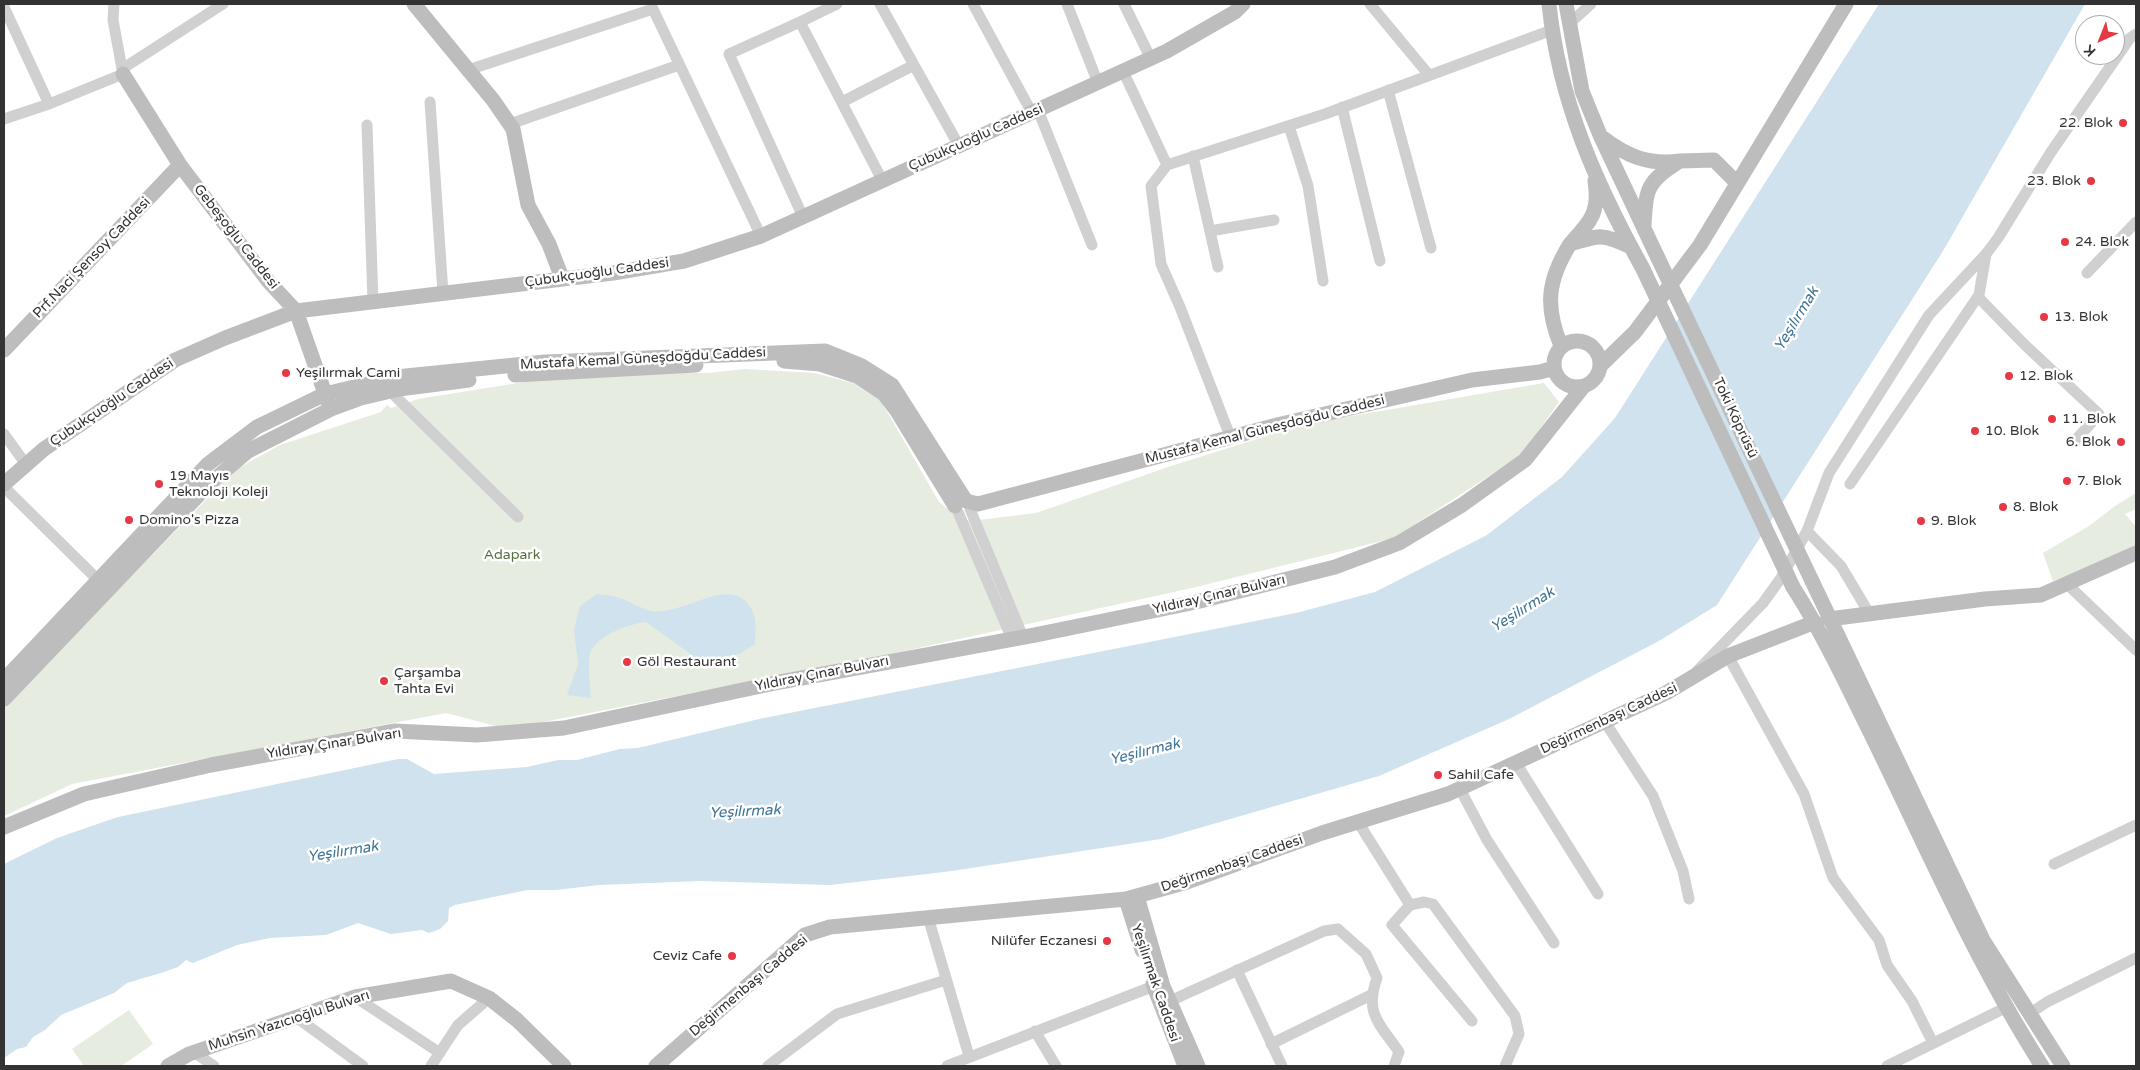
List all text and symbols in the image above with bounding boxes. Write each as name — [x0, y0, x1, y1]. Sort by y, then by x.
north arrow — [2075, 15, 2125, 65]
text: K — [2081, 41, 2099, 60]
street label: Çubukçuoğlu Caddesi — [906, 101, 1046, 175]
place label: 22. Blok — [2059, 115, 2113, 131]
marker: 22. Blok — [2117, 117, 2129, 129]
place label: 23. Blok — [2027, 173, 2081, 189]
marker: 23. Blok — [2085, 175, 2097, 187]
street label: Gebeşoğlu Caddesi — [190, 181, 282, 293]
street label: Prf.Naci Şensoy Caddesi — [30, 194, 154, 322]
place label: 24. Blok — [2075, 234, 2129, 250]
marker: 24. Blok — [2059, 236, 2071, 248]
street label: Çubukçuoğlu Caddesi — [524, 255, 670, 291]
water label: Yeşilırmak — [1771, 284, 1823, 354]
place label: 13. Blok — [2054, 309, 2108, 325]
marker: 13. Blok — [2038, 311, 2050, 323]
street label: Mustafa Kemal Güneşdoğdu Caddesi — [520, 344, 766, 374]
street label: Çubukçuoğlu Caddesi — [47, 355, 177, 451]
place label: Yeşilırmak Cami — [296, 365, 400, 381]
marker: Yeşilırmak Cami — [280, 367, 292, 379]
place label: 12. Blok — [2019, 368, 2073, 384]
marker: 12. Blok — [2003, 370, 2015, 382]
street label: Toki Köprüsü — [1709, 375, 1761, 461]
street label: Mustafa Kemal Güneşdoğdu Caddesi — [1144, 392, 1386, 468]
place label: 11. Blok — [2062, 411, 2116, 427]
marker: 11. Blok — [2046, 413, 2058, 425]
place label: 10. Blok — [1985, 423, 2039, 439]
marker: 10. Blok — [1969, 425, 1981, 437]
place label: 6. Blok — [2066, 434, 2111, 450]
marker: 6. Blok — [2115, 436, 2127, 448]
place label: 19 Mayıs Teknoloji Koleji — [169, 468, 268, 501]
place label: 7. Blok — [2077, 473, 2122, 489]
marker: 7. Blok — [2061, 475, 2073, 487]
marker: 19 Mayıs Teknoloji Koleji — [153, 478, 165, 490]
place label: 8. Blok — [2013, 499, 2058, 515]
marker: 8. Blok — [1997, 501, 2009, 513]
place label: Domino's Pizza — [139, 512, 239, 528]
place label: 9. Blok — [1931, 513, 1976, 529]
marker: Domino's Pizza — [123, 514, 135, 526]
marker: 9. Blok — [1915, 515, 1927, 527]
park label: Adapark — [484, 547, 540, 563]
street label: Yıldıray Çınar Bulvarı — [1151, 572, 1287, 618]
water label: Yeşilırmak — [1488, 583, 1558, 637]
street label: Yıldıray Çınar Bulvarı — [754, 653, 890, 695]
place label: Göl Restaurant — [637, 654, 736, 670]
marker: Göl Restaurant — [621, 656, 633, 668]
place label: Çarşamba Tahta Evi — [394, 665, 461, 698]
marker: Çarşamba Tahta Evi — [378, 675, 390, 687]
street label: Değirmenbaşı Caddesi — [1538, 680, 1680, 758]
street label: Yıldıray Çınar Bulvarı — [266, 725, 402, 763]
water label: Yeşilırmak — [1108, 735, 1182, 769]
place label: Sahil Cafe — [1448, 767, 1514, 783]
marker: Sahil Cafe — [1432, 769, 1444, 781]
water label: Yeşilırmak — [709, 801, 781, 823]
street label: Değirmenbaşı Caddesi — [1159, 832, 1305, 896]
water label: Yeşilırmak — [306, 838, 380, 866]
street label: Yeşilırmak Caddesi — [1127, 922, 1183, 1044]
street label: Değirmenbaşı Caddesi — [686, 932, 812, 1040]
place label: Nilüfer Eczanesi — [991, 933, 1097, 949]
marker: Nilüfer Eczanesi — [1101, 935, 1113, 947]
place label: Ceviz Cafe — [653, 948, 722, 964]
marker: Ceviz Cafe — [726, 950, 738, 962]
street label: Muhsin Yazıcıoğlu Bulvarı — [206, 987, 372, 1055]

